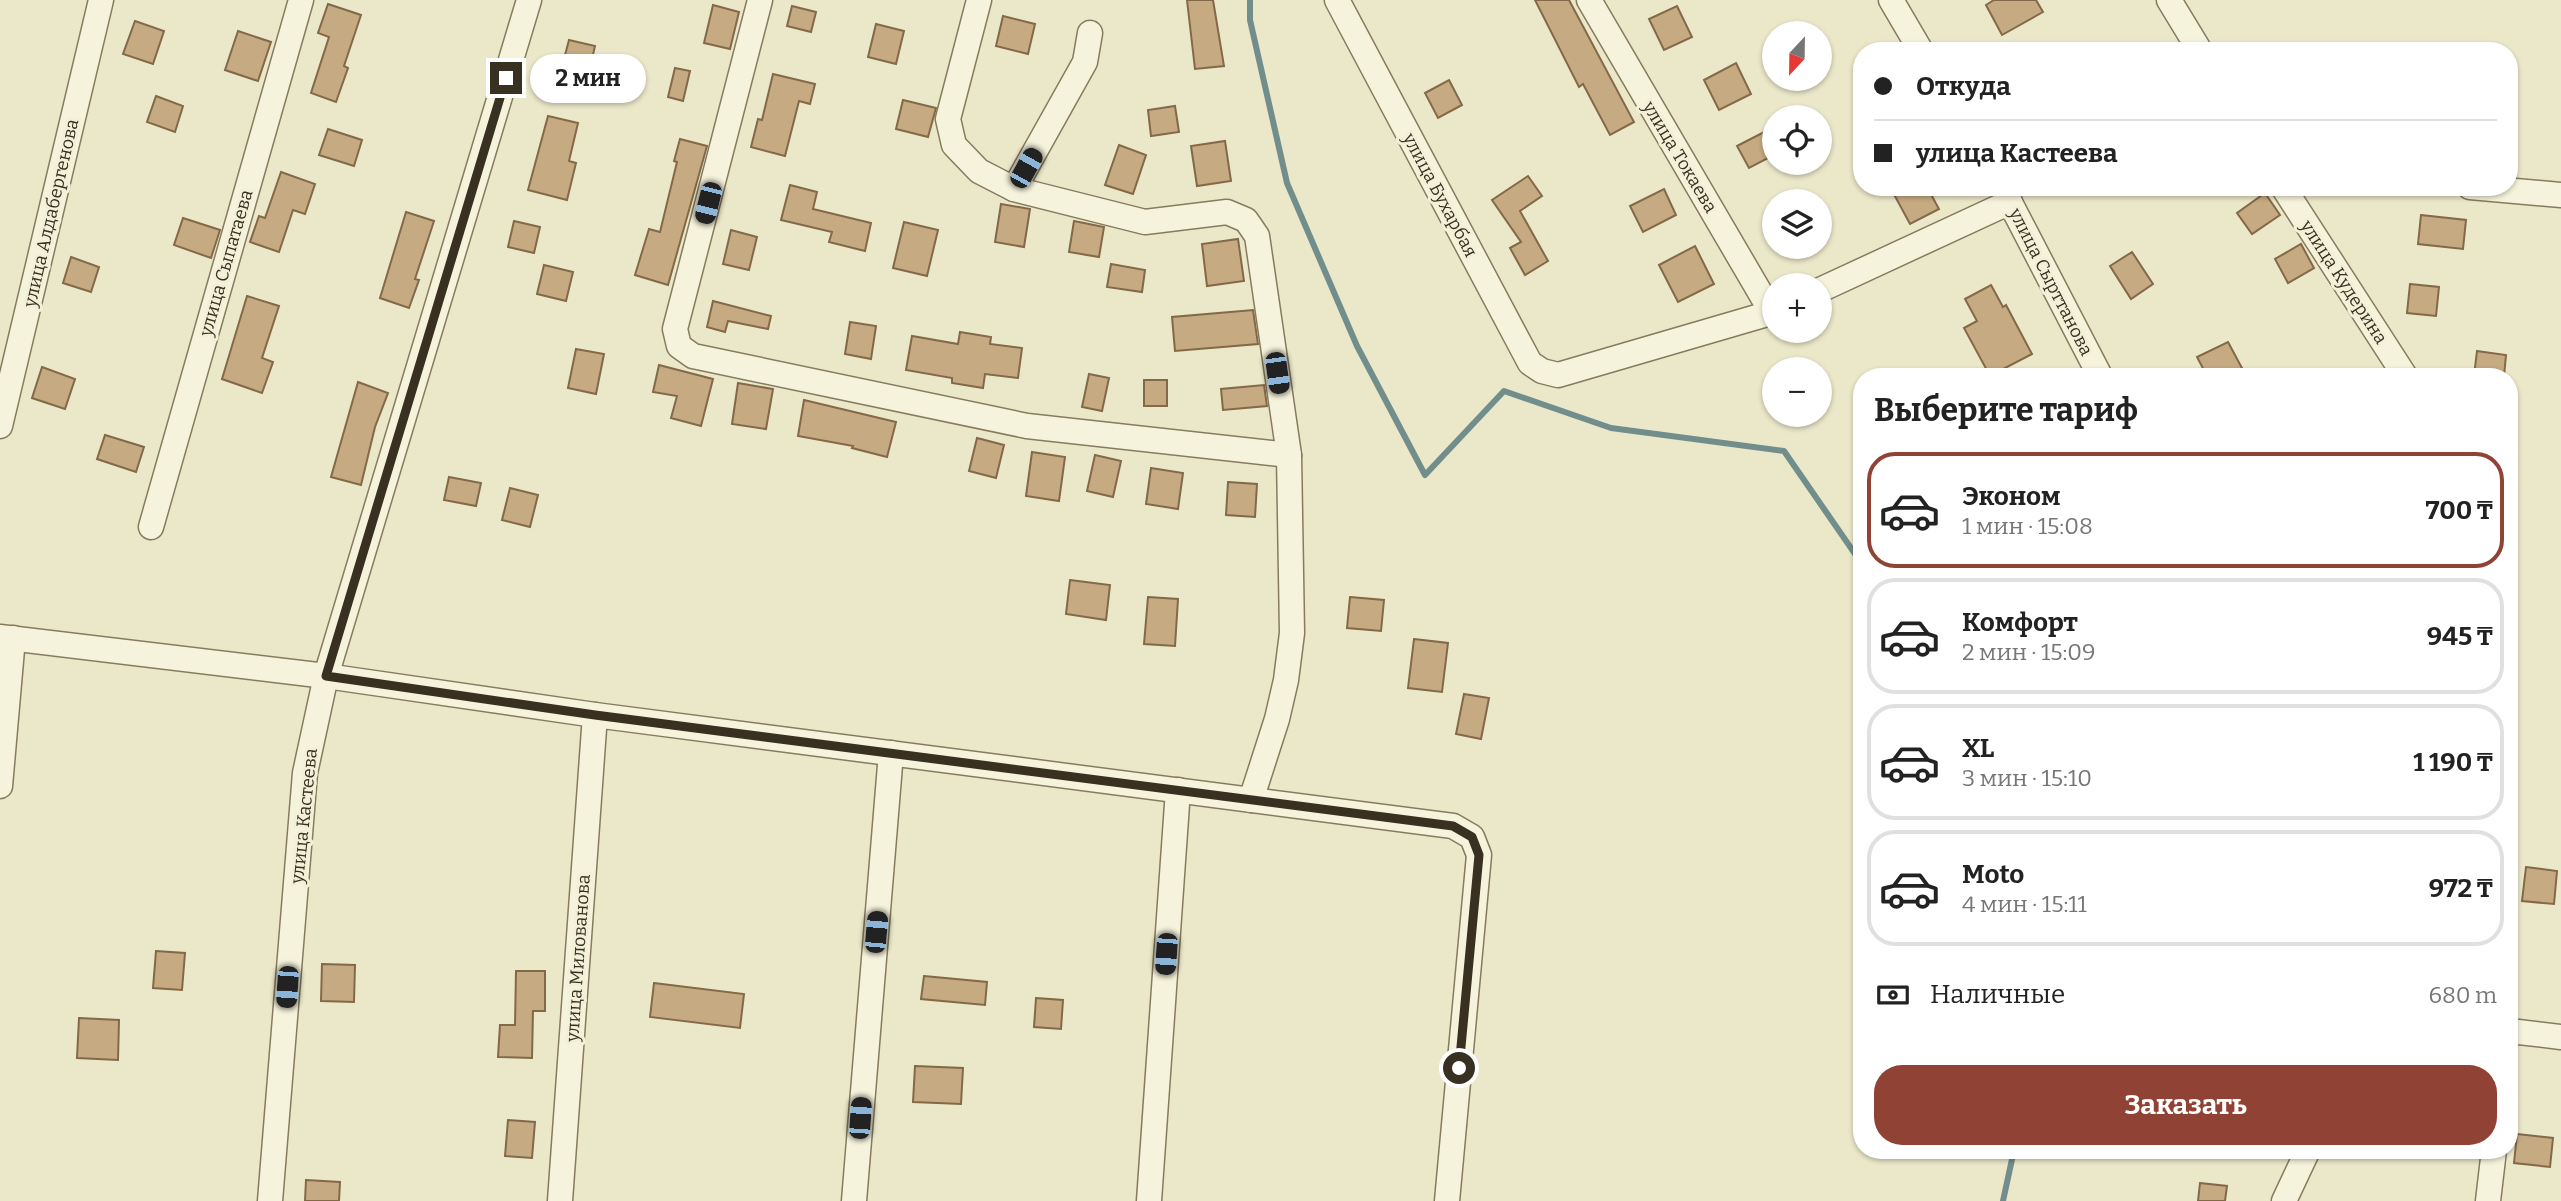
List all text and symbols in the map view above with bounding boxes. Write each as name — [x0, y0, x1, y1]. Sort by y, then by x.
north arrow — [1762, 21, 1832, 91]
map controls — [1762, 21, 1832, 427]
callout: 2 мин — [530, 54, 646, 102]
route end — [490, 62, 522, 94]
text: 2 мин — [555, 64, 621, 92]
text: Откуда — [1916, 71, 2011, 102]
street label: улица Токаева — [1637, 96, 1722, 217]
button: locate — [1762, 105, 1832, 175]
street label: улица Алдабергенова — [18, 117, 83, 310]
street label: улица Бухарбая — [1398, 128, 1482, 261]
text: улица Кастеева — [1916, 138, 2118, 169]
car — [1007, 145, 1046, 191]
car — [693, 180, 724, 226]
street label: улица Сыпатаева — [194, 187, 257, 340]
button: layers — [1762, 189, 1832, 259]
street label: улица Сырттанова — [2004, 204, 2098, 360]
street label: улица Кудерина — [2295, 215, 2392, 348]
button: + — [1762, 273, 1832, 343]
car — [1264, 351, 1291, 395]
button: − — [1762, 357, 1832, 427]
text: Выберите тариф — [1874, 391, 2138, 429]
icon: car — [1878, 479, 1941, 542]
text: Эконом — [1962, 481, 2061, 512]
text: 700 ₸ — [2426, 495, 2493, 526]
text: 1 мин · 15:08 — [1962, 512, 2093, 540]
icon: car — [1878, 605, 1941, 668]
text: Комфорт — [1962, 607, 2078, 638]
text: 945 ₸ — [2427, 621, 2493, 652]
text: 2 мин · 15:09 — [1962, 638, 2096, 666]
icon: car — [1878, 731, 1941, 794]
text: XL — [1962, 733, 1994, 764]
street label: улица Кастеева — [286, 747, 322, 886]
text: 1 190 ₸ — [2413, 747, 2493, 778]
text: 3 мин · 15:10 — [1962, 764, 2092, 792]
icon: car — [1878, 857, 1941, 920]
text: Moto — [1962, 859, 2024, 890]
street label: улица Милованова — [561, 873, 595, 1044]
text: 972 ₸ — [2429, 873, 2493, 904]
text: 4 мин · 15:11 — [1962, 890, 2087, 918]
car — [864, 910, 889, 954]
car — [1155, 932, 1178, 976]
car — [276, 965, 299, 1009]
icon: cash — [1874, 976, 1912, 1014]
text: Наличные — [1930, 979, 2065, 1010]
text: 680 m — [2428, 981, 2497, 1009]
route start — [1443, 1052, 1475, 1084]
button: Заказать — [1874, 1065, 2497, 1145]
car — [849, 1096, 872, 1140]

